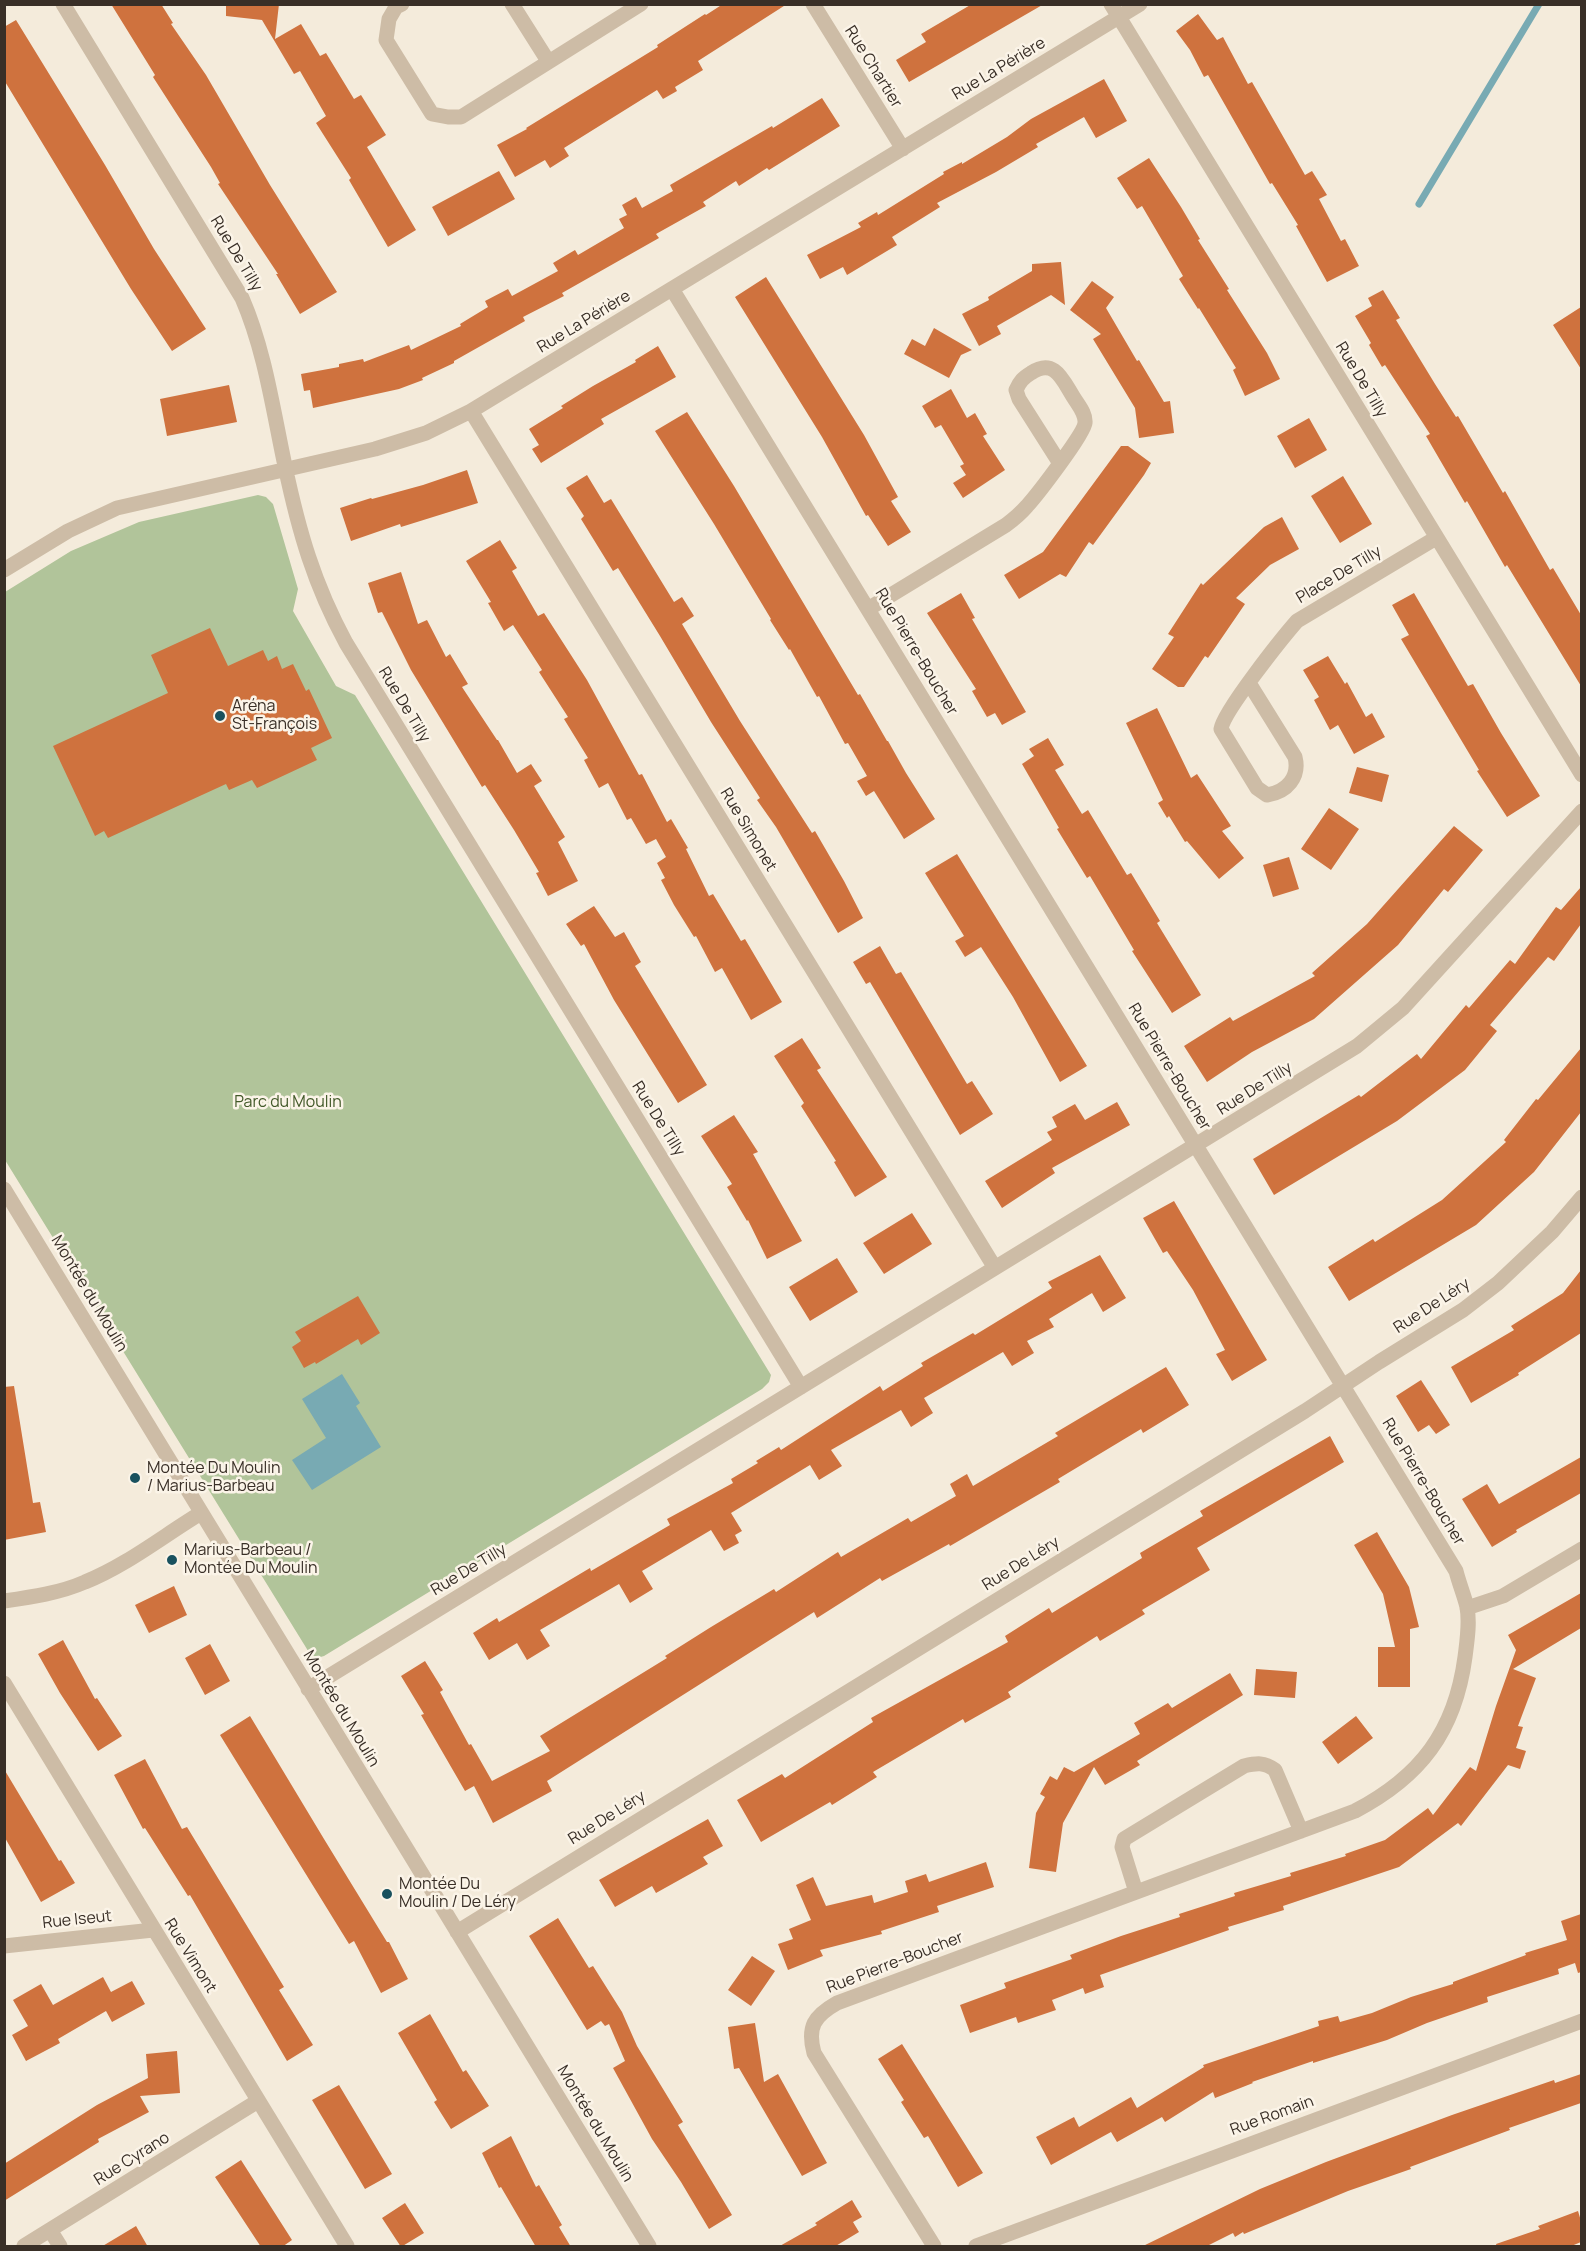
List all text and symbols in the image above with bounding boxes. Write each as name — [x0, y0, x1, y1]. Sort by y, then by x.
street label: Rue Chartier — [840, 22, 906, 112]
street label: Rue La Périère — [949, 34, 1049, 104]
street label: Rue De Tilly — [206, 213, 266, 295]
street label: Rue La Périère — [534, 287, 634, 357]
street label: Rue De Tilly — [1331, 339, 1391, 421]
street label: Place De Tilly — [1293, 542, 1385, 608]
street label: Rue Pierre-Boucher — [871, 585, 961, 719]
street label: Rue De Tilly — [374, 664, 434, 746]
place label: Aréna St-François — [232, 697, 317, 735]
marker: Aréna St-François — [213, 709, 227, 723]
street label: Rue Simonet — [716, 785, 780, 875]
street label: Rue Pierre-Boucher — [1124, 1000, 1214, 1134]
street label: Rue De Tilly — [1214, 1058, 1296, 1120]
street label: Rue De Tilly — [627, 1078, 689, 1160]
park label: Parc du Moulin — [234, 1093, 342, 1113]
street label: Montée du Moulin — [47, 1232, 131, 1356]
street label: Rue De Léry — [1390, 1274, 1474, 1338]
street label: Rue Pierre-Boucher — [1378, 1415, 1468, 1549]
place label: Montée Du Moulin / Marius-Barbeau — [147, 1459, 281, 1497]
marker: Montée Du Moulin / Marius-Barbeau — [128, 1471, 142, 1485]
street label: Rue De Léry — [979, 1533, 1063, 1595]
street label: Rue De Tilly — [428, 1540, 510, 1600]
place label: Marius-Barbeau / Montée Du Moulin — [184, 1541, 318, 1579]
marker: Marius-Barbeau / Montée Du Moulin — [165, 1553, 179, 1567]
street label: Montée du Moulin — [299, 1647, 383, 1771]
street label: Rue De Léry — [565, 1787, 649, 1849]
place label: Montée Du Moulin / De Léry — [399, 1875, 516, 1913]
marker: Montée Du Moulin / De Léry — [380, 1887, 394, 1901]
street label: Rue Iseut — [41, 1907, 113, 1933]
street label: Rue Vimont — [160, 1915, 220, 1997]
street label: Rue Pierre-Boucher — [824, 1928, 966, 1998]
street label: Montée du Moulin — [553, 2062, 637, 2186]
street label: Rue Romain — [1228, 2092, 1316, 2140]
street label: Rue Cyrano — [91, 2128, 173, 2190]

